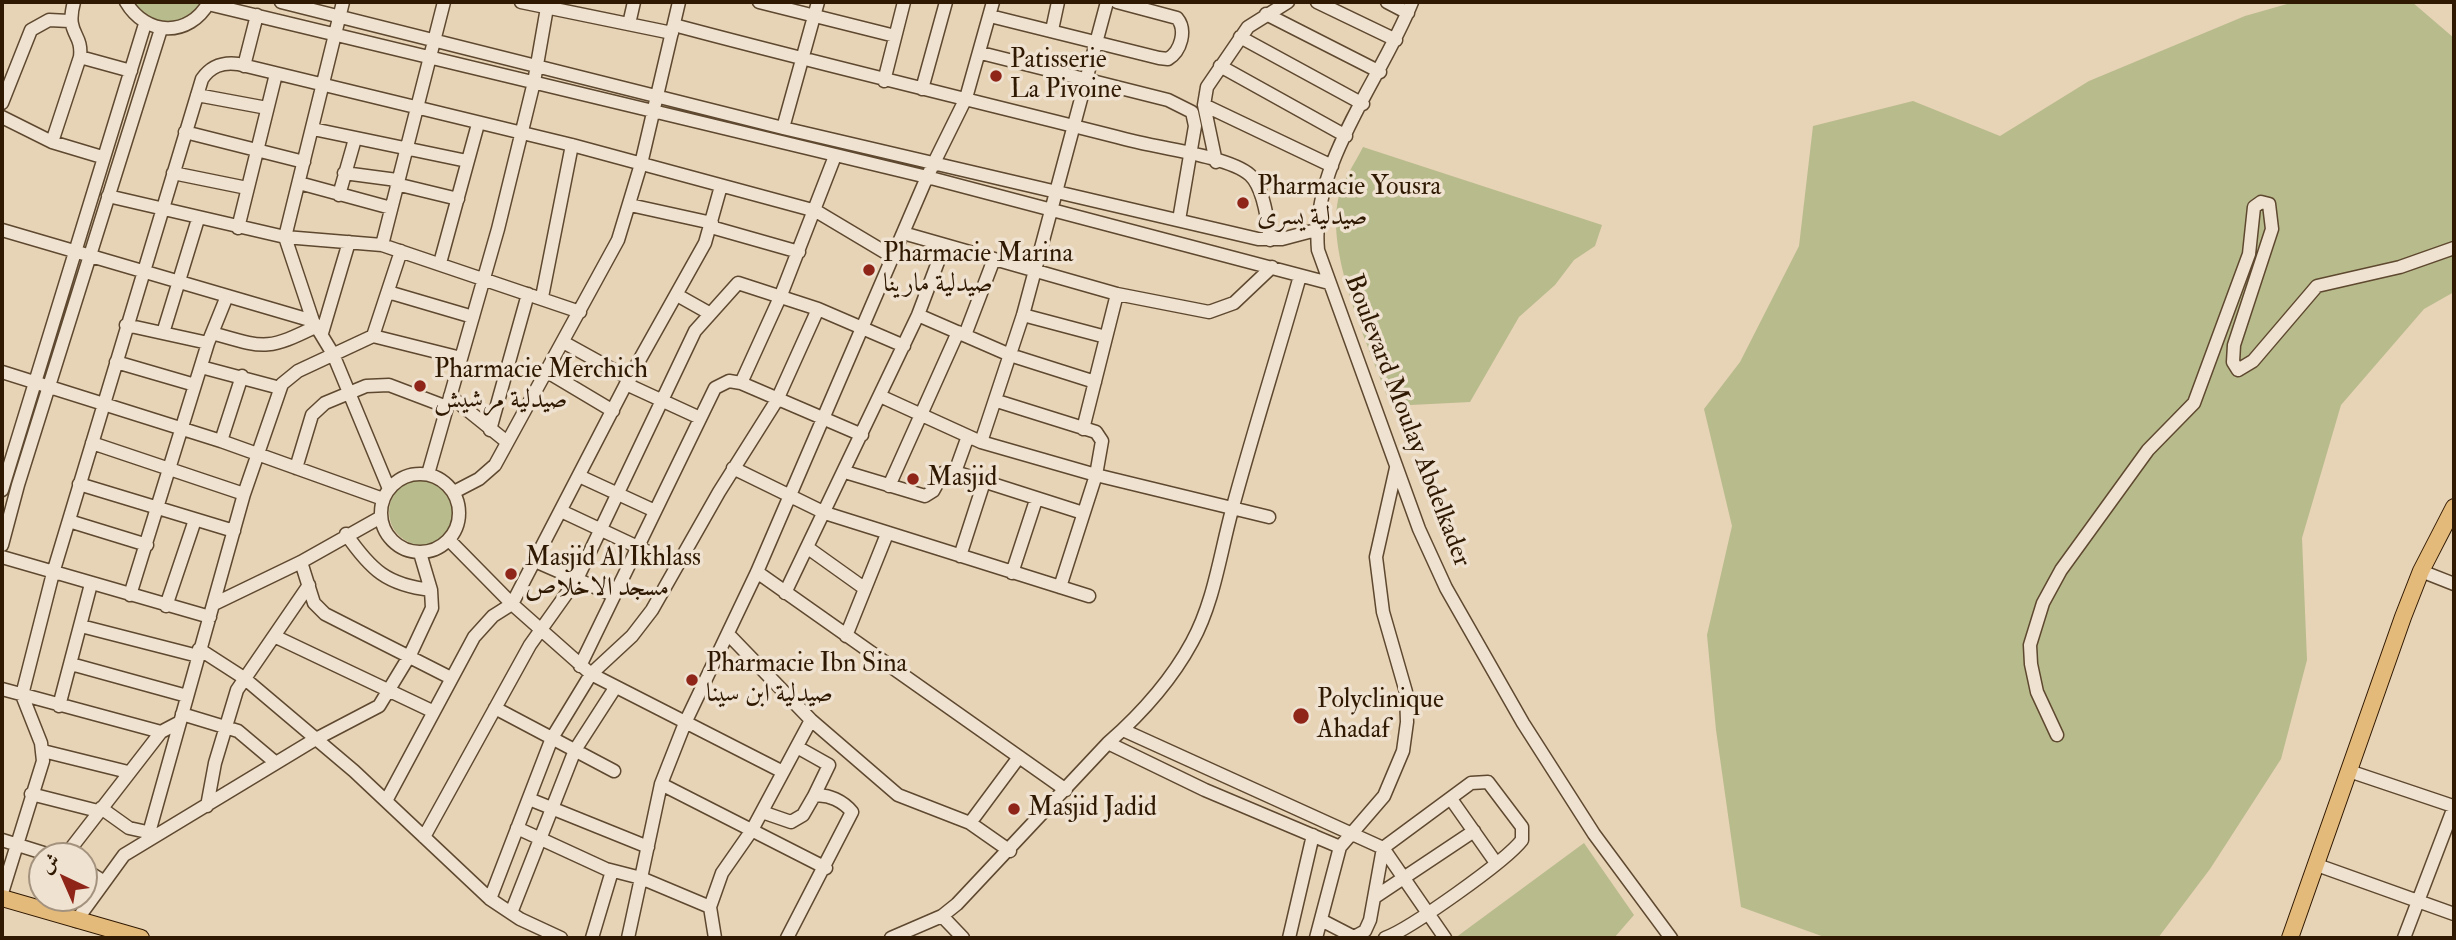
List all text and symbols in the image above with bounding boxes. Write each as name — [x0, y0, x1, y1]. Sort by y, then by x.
place label: Patisserie La Pivoine — [1010, 45, 1122, 106]
marker: Patisserie La Pivoine — [988, 68, 1004, 84]
place label: Pharmacie Yousra صيدلية يسرى — [1257, 172, 1441, 234]
marker: Pharmacie Yousra صيدلية يسرى — [1235, 195, 1251, 211]
place label: Pharmacie Marina صيدلية مارينا — [883, 239, 1073, 300]
marker: Pharmacie Marina صيدلية مارينا — [861, 262, 877, 278]
street label: Boulevard Moulay Abdelkader — [1336, 270, 1476, 572]
place label: Pharmacie Merchich صيدلية مرشيش — [434, 355, 648, 416]
marker: Pharmacie Merchich صيدلية مرشيش — [412, 378, 428, 394]
place label: Masjid — [927, 463, 997, 495]
marker: Masjid — [905, 471, 921, 487]
place label: Masjid Al Ikhlass مسجد الاخلاص — [525, 543, 701, 604]
marker: Masjid Al Ikhlass مسجد الاخلاص — [503, 566, 519, 582]
place label: Pharmacie Ibn Sina صيدلية ابن سينا — [706, 649, 907, 710]
marker: Pharmacie Ibn Sina صيدلية ابن سينا — [684, 672, 700, 688]
place label: Polyclinique Ahadaf — [1317, 685, 1444, 746]
marker: Polyclinique Ahadaf — [1291, 706, 1311, 726]
place label: Masjid Jadid — [1028, 793, 1157, 825]
marker: Masjid Jadid — [1006, 801, 1022, 817]
north arrow — [28, 842, 98, 912]
text: ش — [35, 848, 65, 879]

